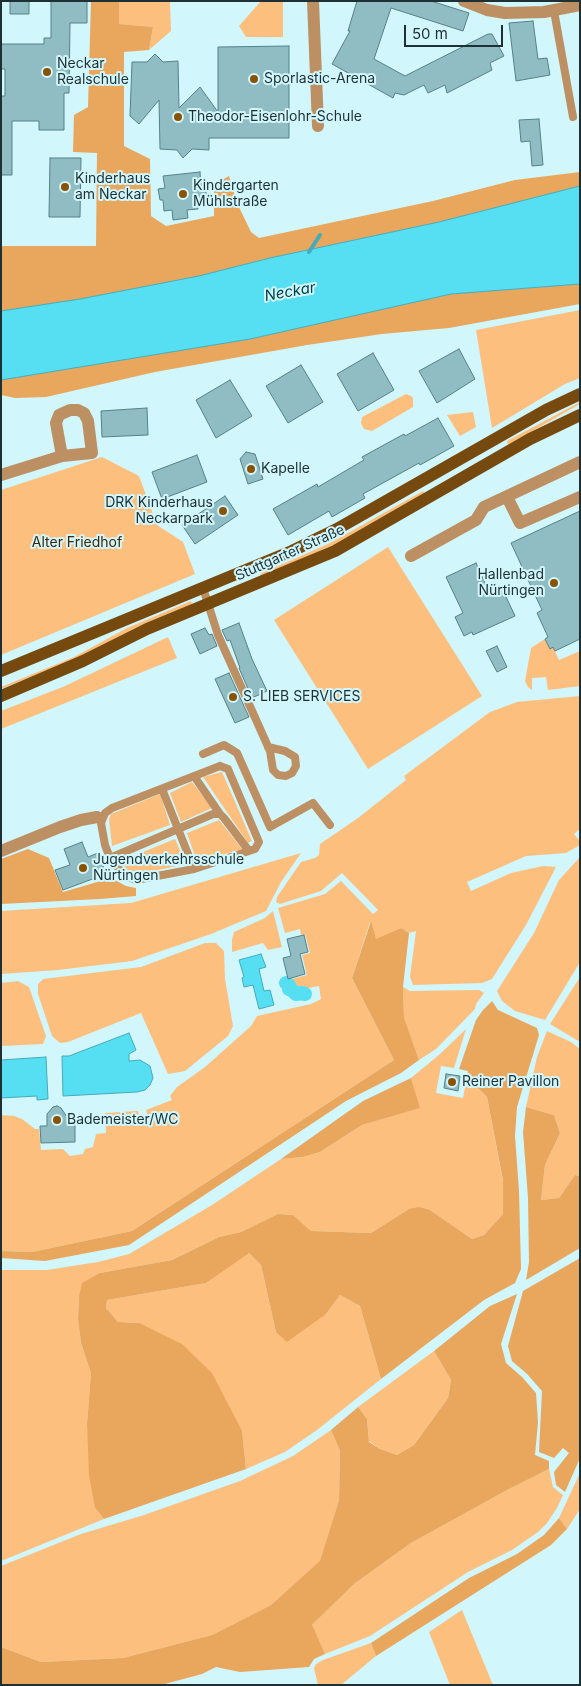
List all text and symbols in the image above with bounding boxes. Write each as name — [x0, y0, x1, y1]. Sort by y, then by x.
scale bar — [406, 15, 505, 47]
text: 50 m — [412, 24, 448, 43]
place label: Neckar Realschule — [57, 56, 129, 88]
marker: Neckar Realschule — [41, 66, 53, 78]
place label: Sporlastic-Arena — [264, 71, 375, 87]
marker: Sporlastic-Arena — [248, 73, 260, 85]
place label: Theodor-Eisenlohr-Schule — [188, 109, 362, 125]
marker: Theodor-Eisenlohr-Schule — [172, 111, 184, 123]
place label: Kinderhaus am Neckar — [75, 171, 150, 203]
place label: Kindergarten Mühlstraße — [193, 178, 279, 210]
marker: Kinderhaus am Neckar — [59, 181, 71, 193]
marker: Kindergarten Mühlstraße — [177, 188, 189, 200]
water label: Neckar — [263, 279, 317, 305]
place label: Kapelle — [261, 461, 310, 477]
marker: Kapelle — [245, 463, 257, 475]
place label: DRK Kinderhaus Neckarpark — [105, 495, 213, 528]
marker: DRK Kinderhaus Neckarpark — [217, 505, 229, 517]
street label: Stuttgarter Straße — [233, 521, 347, 585]
park label: Alter Friedhof — [32, 535, 122, 551]
place label: Hallenbad Nürtingen — [477, 567, 544, 600]
marker: Hallenbad Nürtingen — [548, 577, 560, 589]
place label: S. LIEB SERVICES — [243, 689, 360, 705]
marker: S. LIEB SERVICES — [227, 691, 239, 703]
place label: Jugendverkehrsschule Nürtingen — [93, 852, 244, 884]
marker: Jugendverkehrsschule Nürtingen — [77, 862, 89, 874]
place label: Reiner Pavillon — [462, 1074, 559, 1090]
marker: Reiner Pavillon — [446, 1076, 458, 1088]
place label: Bademeister/WC — [67, 1112, 178, 1128]
marker: Bademeister/WC — [51, 1114, 63, 1126]

